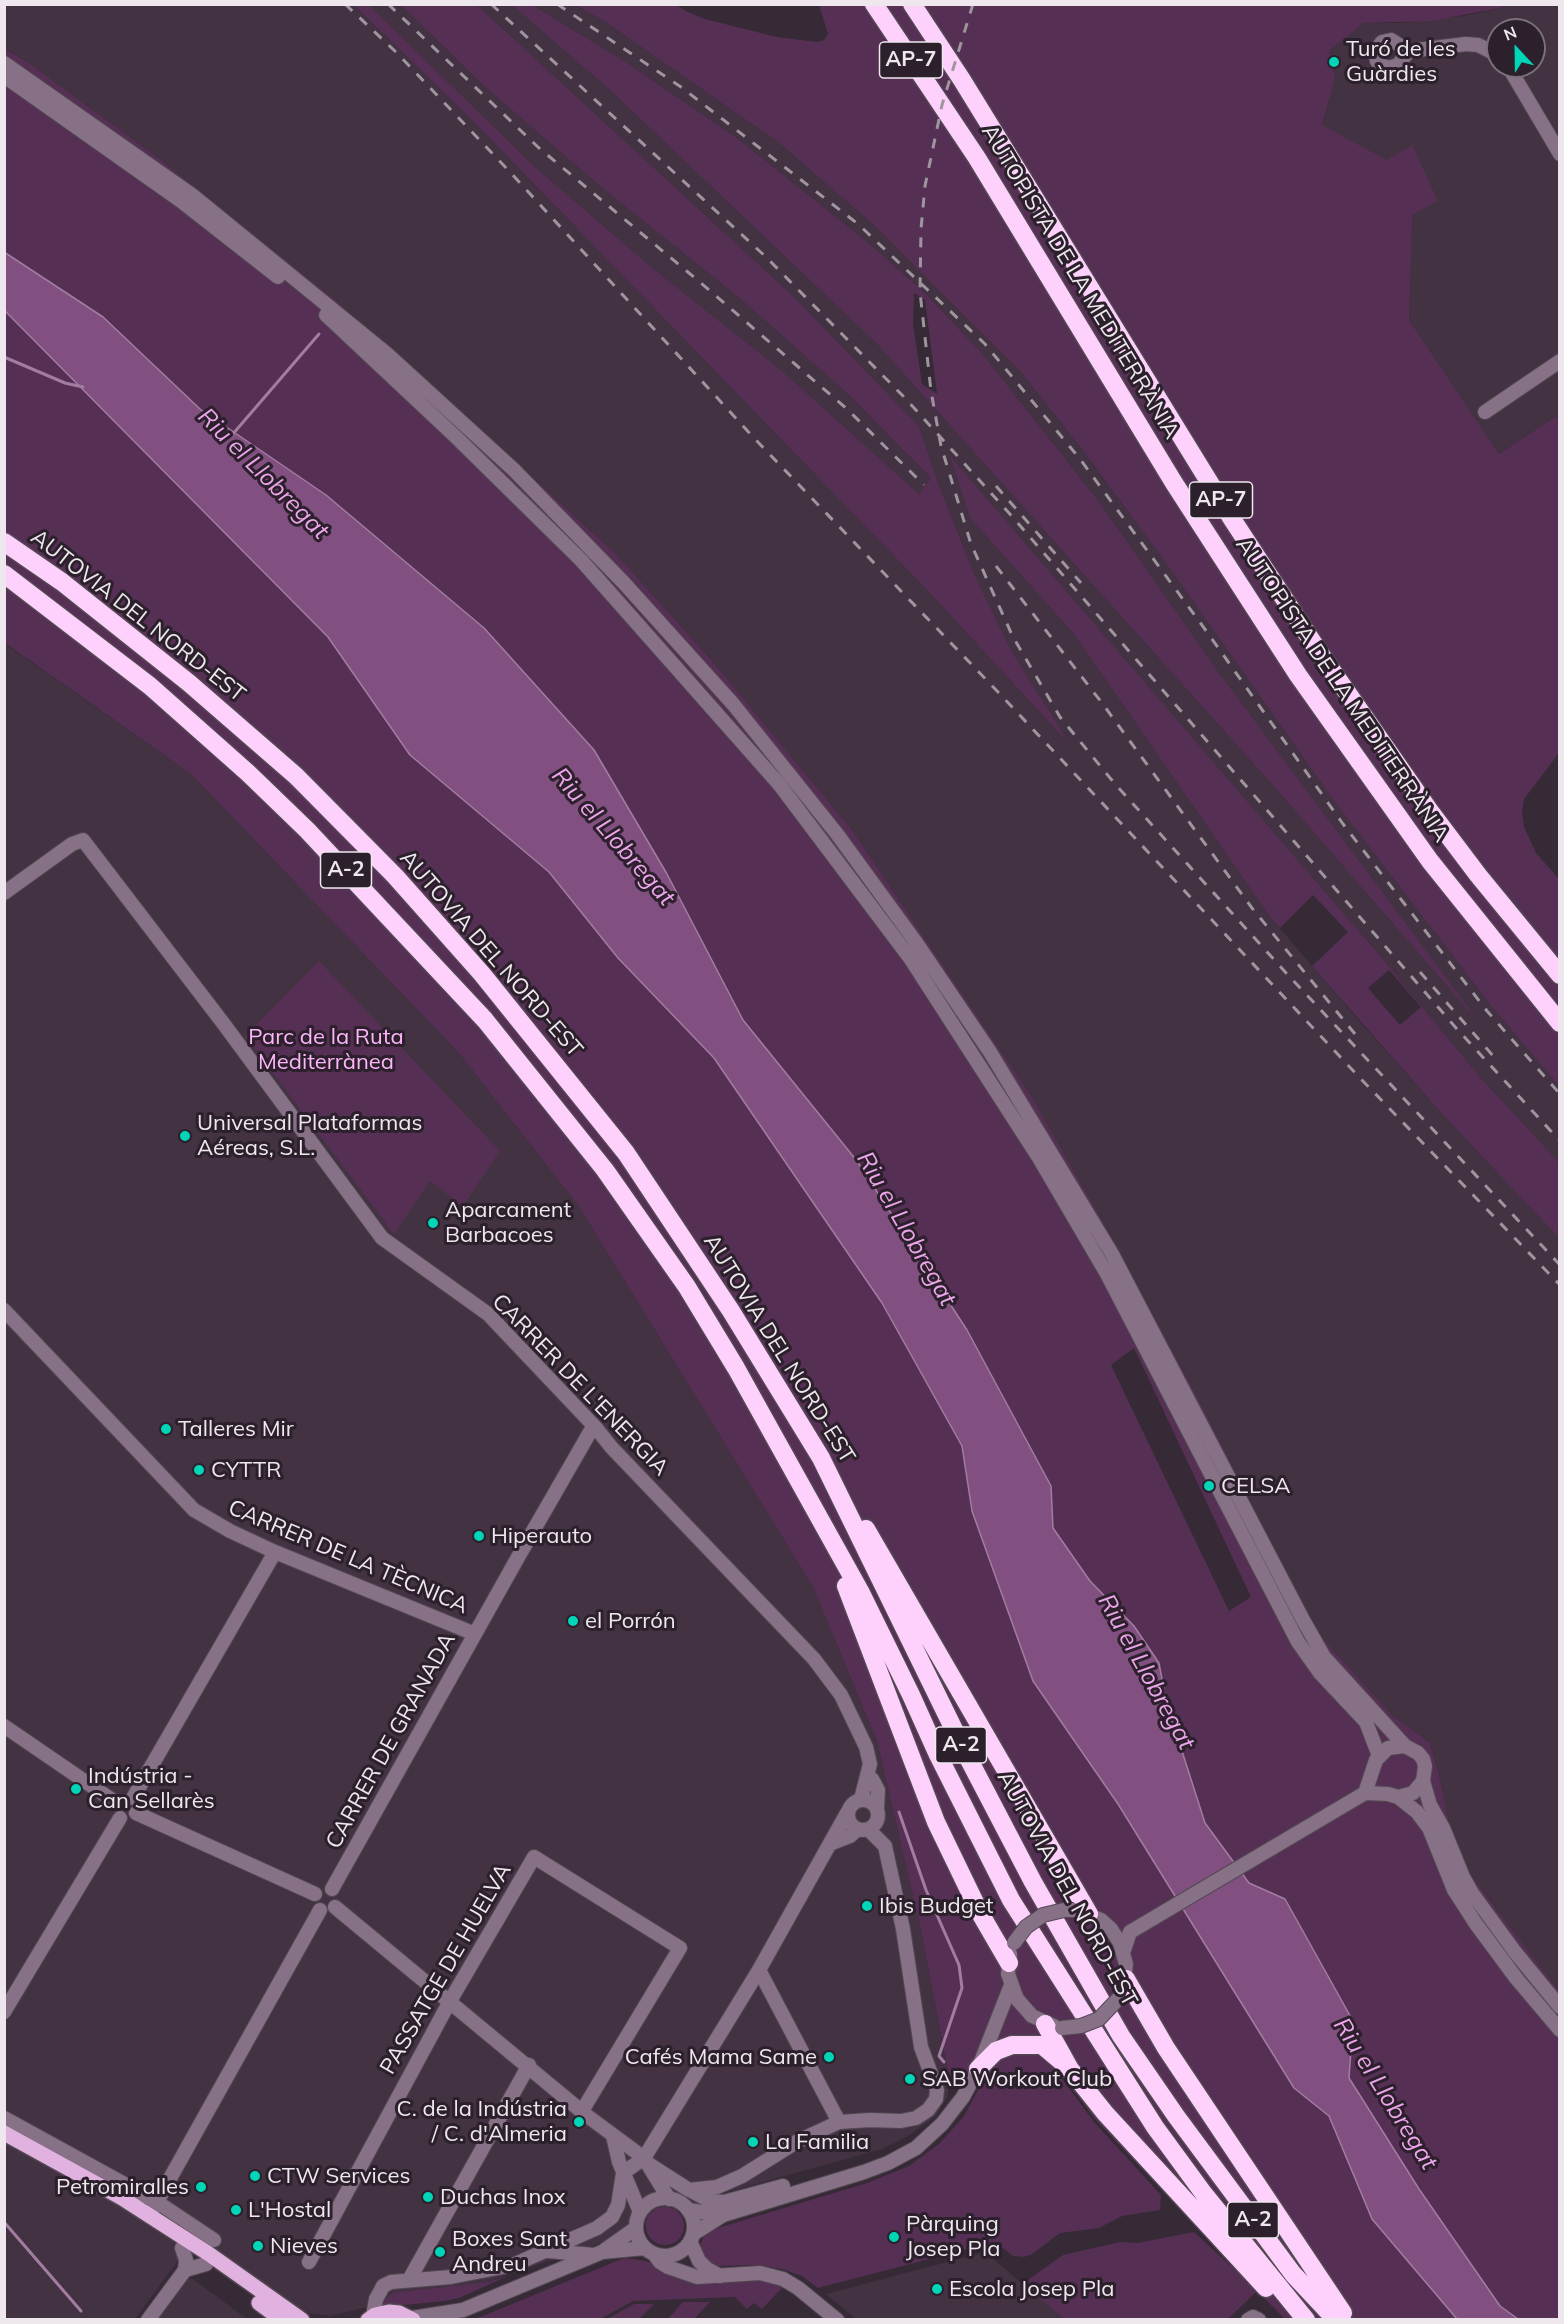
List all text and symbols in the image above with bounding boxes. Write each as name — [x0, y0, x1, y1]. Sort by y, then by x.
north arrow — [1486, 18, 1546, 78]
text: N — [1501, 22, 1519, 45]
place label: Turó de les Guàrdies — [1346, 36, 1456, 88]
road number: AP-7 — [880, 42, 942, 78]
marker: Turó de les Guàrdies — [1327, 55, 1341, 69]
street label: AUTOPISTA DE LA MEDITERRÀNIA — [976, 120, 1184, 444]
water label: Riu el Llobregat — [192, 403, 334, 545]
road number: AP-7 — [1190, 482, 1252, 518]
street label: AUTOVIA DEL NORD-EST — [25, 524, 251, 708]
street label: AUTOPISTA DE LA MEDITERRÀNIA — [1230, 533, 1454, 847]
water label: Riu el Llobregat — [545, 762, 681, 912]
street label: AUTOVIA DEL NORD-EST — [394, 845, 588, 1063]
road number: A-2 — [320, 852, 372, 888]
park label: Parc de la Ruta Mediterrànea — [248, 1024, 404, 1076]
place label: Universal Plataformas Aéreas, S.L. — [197, 1110, 422, 1162]
marker: Universal Plataformas Aéreas, S.L. — [178, 1129, 192, 1143]
water label: Riu el Llobregat — [850, 1147, 962, 1311]
place label: Aparcament Barbacoes — [445, 1197, 571, 1248]
marker: Aparcament Barbacoes — [426, 1216, 440, 1230]
street label: AUTOVIA DEL NORD-EST — [698, 1230, 860, 1468]
street label: CARRER DE L'ENERGIA — [486, 1289, 674, 1481]
place label: Talleres Mir — [178, 1416, 294, 1442]
marker: Talleres Mir — [159, 1422, 173, 1436]
place label: CYTTR — [211, 1457, 281, 1483]
marker: CYTTR — [192, 1463, 206, 1477]
place label: CELSA — [1221, 1473, 1290, 1499]
marker: CELSA — [1202, 1479, 1216, 1493]
street label: CARRER DE LA TÈCNICA — [224, 1494, 472, 1620]
place label: Hiperauto — [491, 1523, 592, 1549]
marker: Hiperauto — [472, 1529, 486, 1543]
water label: Riu el Llobregat — [1091, 1589, 1201, 1755]
place label: el Porrón — [585, 1608, 676, 1634]
marker: el Porrón — [566, 1614, 580, 1628]
street label: CARRER DE GRANADA — [321, 1629, 461, 1853]
road number: A-2 — [936, 1727, 986, 1763]
place label: Indústria - Can Sellarès — [88, 1763, 215, 1814]
street label: AUTOVIA DEL NORD-EST — [991, 1767, 1143, 2011]
marker: Indústria - Can Sellarès — [69, 1782, 83, 1796]
street label: PASSATGE DE HUELVA — [375, 1859, 517, 2079]
place label: Ibis Budget — [879, 1893, 994, 1919]
marker: Ibis Budget — [860, 1899, 874, 1913]
water label: Riu el Llobregat — [1327, 2013, 1443, 2175]
place label: Cafés Mama Same — [625, 2044, 817, 2070]
marker: Cafés Mama Same — [822, 2050, 836, 2064]
place label: SAB Workout Club — [922, 2066, 1112, 2092]
marker: SAB Workout Club — [903, 2072, 917, 2086]
place label: C. de la Indústria / C. d'Almeria — [396, 2096, 567, 2148]
marker: C. de la Indústria / C. d'Almeria — [572, 2115, 586, 2129]
place label: La Familia — [765, 2129, 869, 2155]
marker: La Familia — [746, 2135, 760, 2149]
place label: CTW Services — [267, 2163, 410, 2189]
marker: CTW Services — [248, 2169, 262, 2183]
place label: Petromiralles — [56, 2174, 189, 2200]
marker: Petromiralles — [194, 2180, 208, 2194]
place label: Duchas Inox — [440, 2184, 565, 2210]
marker: Duchas Inox — [421, 2190, 435, 2204]
place label: L'Hostal — [248, 2197, 331, 2223]
road number: A-2 — [1228, 2202, 1278, 2238]
marker: L'Hostal — [229, 2203, 243, 2217]
place label: Pàrquing Josep Pla — [906, 2211, 1000, 2262]
place label: Boxes Sant Andreu — [452, 2226, 567, 2278]
marker: Pàrquing Josep Pla — [887, 2230, 901, 2244]
place label: Nieves — [270, 2233, 338, 2259]
marker: Nieves — [251, 2239, 265, 2253]
marker: Boxes Sant Andreu — [433, 2245, 447, 2259]
place label: Escola Josep Pla — [949, 2276, 1114, 2302]
marker: Escola Josep Pla — [930, 2282, 944, 2296]

